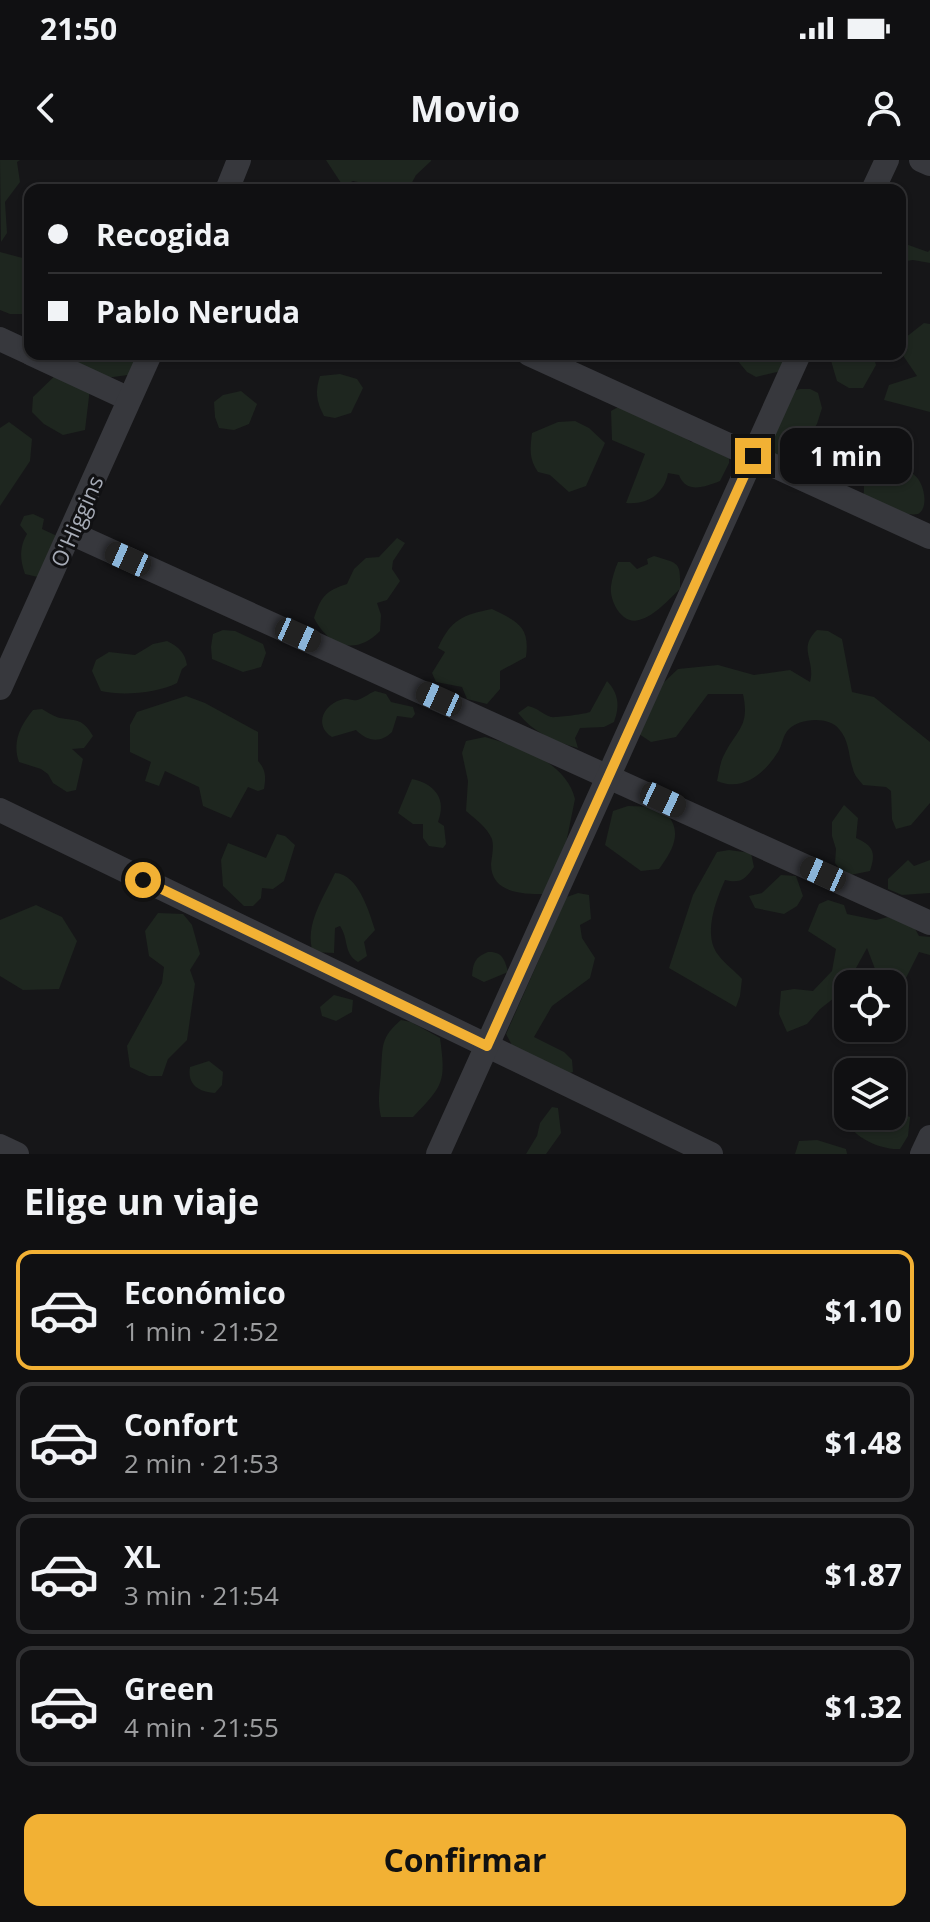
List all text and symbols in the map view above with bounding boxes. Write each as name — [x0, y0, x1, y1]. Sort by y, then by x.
text: 21:50 — [40, 8, 117, 49]
text: Movio — [410, 84, 520, 133]
icon: back — [24, 86, 68, 130]
icon: person — [862, 86, 906, 130]
text: Recogida — [96, 214, 231, 255]
text: Pablo Neruda — [96, 291, 300, 332]
callout: 1 min — [781, 428, 913, 484]
route end — [735, 438, 771, 474]
text: 1 min — [810, 438, 882, 474]
street label: O'Higgins — [43, 471, 109, 571]
car — [101, 538, 155, 580]
car — [271, 614, 325, 656]
car — [412, 678, 466, 720]
car — [636, 779, 690, 821]
car — [796, 853, 850, 895]
route start — [125, 862, 161, 898]
map controls — [834, 970, 906, 1130]
button: locate — [834, 970, 906, 1042]
button: layers — [834, 1058, 906, 1130]
text: Elige un viaje — [24, 1177, 259, 1226]
text: Económico — [124, 1272, 286, 1313]
icon: car — [28, 1274, 100, 1346]
text: $1.10 — [825, 1290, 902, 1331]
text: 1 min · 21:52 — [124, 1313, 279, 1349]
text: Confort — [124, 1404, 238, 1445]
icon: car — [28, 1406, 100, 1478]
text: $1.48 — [825, 1422, 902, 1463]
text: 2 min · 21:53 — [124, 1445, 279, 1481]
text: XL — [124, 1536, 161, 1577]
icon: car — [28, 1538, 100, 1610]
text: $1.87 — [825, 1554, 902, 1595]
text: 3 min · 21:54 — [124, 1577, 279, 1613]
text: Green — [124, 1668, 215, 1709]
icon: car — [28, 1670, 100, 1742]
text: $1.32 — [825, 1686, 902, 1727]
text: 4 min · 21:55 — [124, 1709, 279, 1745]
button: Confirmar — [24, 1814, 906, 1906]

